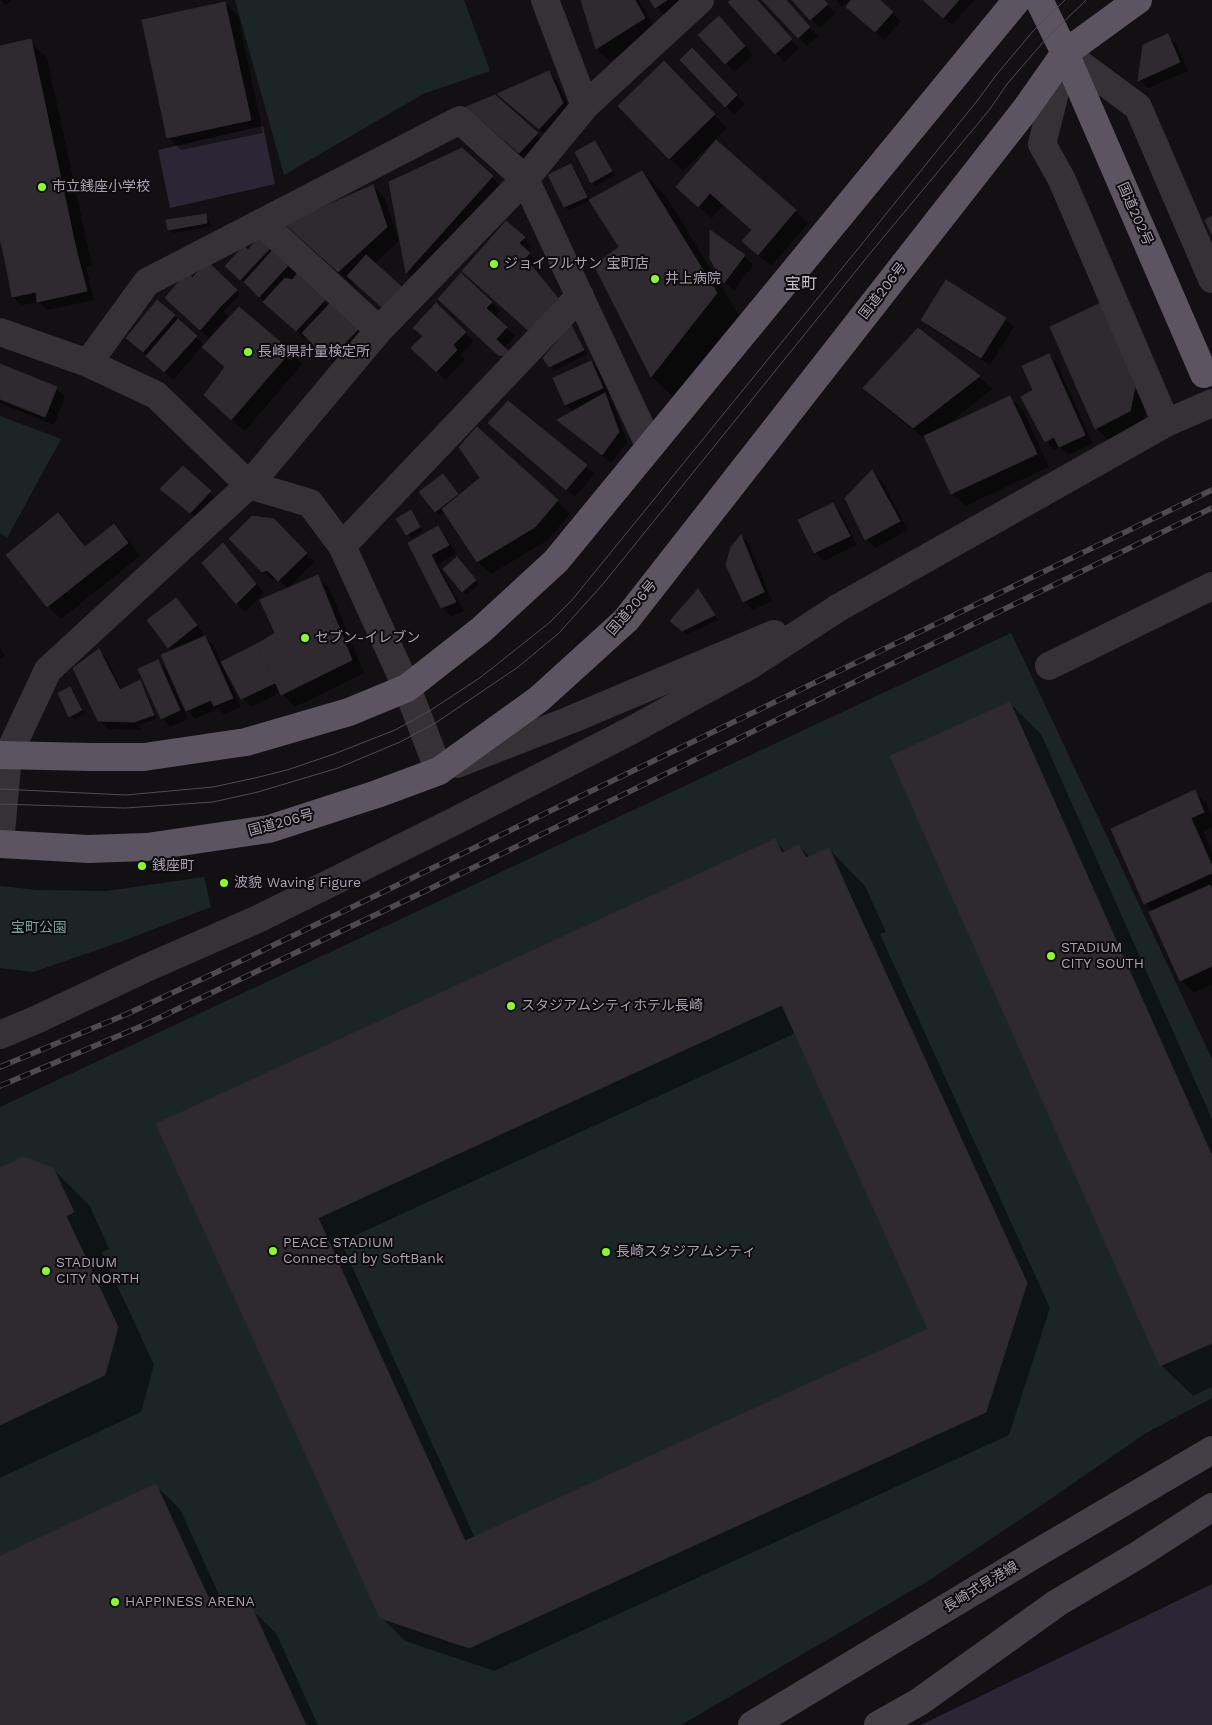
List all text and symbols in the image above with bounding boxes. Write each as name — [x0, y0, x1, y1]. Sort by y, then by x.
place label: 市立銭座小学校 — [52, 179, 150, 195]
street label: 国道202号 — [1114, 180, 1156, 248]
marker: 市立銭座小学校 — [36, 181, 48, 193]
place label: ジョイフルサン 宝町店 — [504, 256, 649, 272]
marker: ジョイフルサン 宝町店 — [488, 258, 500, 270]
street label: 国道206号 — [856, 259, 910, 323]
place label: 井上病院 — [665, 271, 721, 287]
marker: 井上病院 — [649, 273, 661, 285]
district label: 宝町 — [785, 274, 817, 294]
place label: 長崎県計量検定所 — [258, 344, 370, 360]
marker: 長崎県計量検定所 — [242, 346, 254, 358]
street label: 国道206号 — [604, 577, 660, 639]
place label: セブン-イレブン — [315, 630, 420, 646]
marker: セブン-イレブン — [299, 632, 311, 644]
street label: 国道206号 — [246, 806, 316, 840]
place label: 銭座町 — [152, 858, 194, 874]
marker: 銭座町 — [136, 860, 148, 872]
place label: 波貌 Waving Figure — [234, 875, 361, 891]
marker: 波貌 Waving Figure — [218, 877, 230, 889]
park label: 宝町公園 — [11, 920, 67, 936]
place label: STADIUM CITY SOUTH — [1061, 940, 1144, 972]
marker: STADIUM CITY SOUTH — [1045, 950, 1057, 962]
place label: スタジアムシティホテル長崎 — [521, 998, 703, 1014]
marker: スタジアムシティホテル長崎 — [505, 1000, 517, 1012]
place label: PEACE STADIUM Connected by SoftBank — [283, 1235, 444, 1268]
place label: 長崎スタジアムシティ — [616, 1244, 756, 1260]
marker: PEACE STADIUM Connected by SoftBank — [267, 1245, 279, 1257]
marker: 長崎スタジアムシティ — [600, 1246, 612, 1258]
place label: STADIUM CITY NORTH — [56, 1255, 139, 1288]
marker: STADIUM CITY NORTH — [40, 1265, 52, 1277]
street label: 長崎式見港線 — [941, 1558, 1021, 1616]
place label: HAPPINESS ARENA — [125, 1594, 255, 1610]
marker: HAPPINESS ARENA — [109, 1596, 121, 1608]

